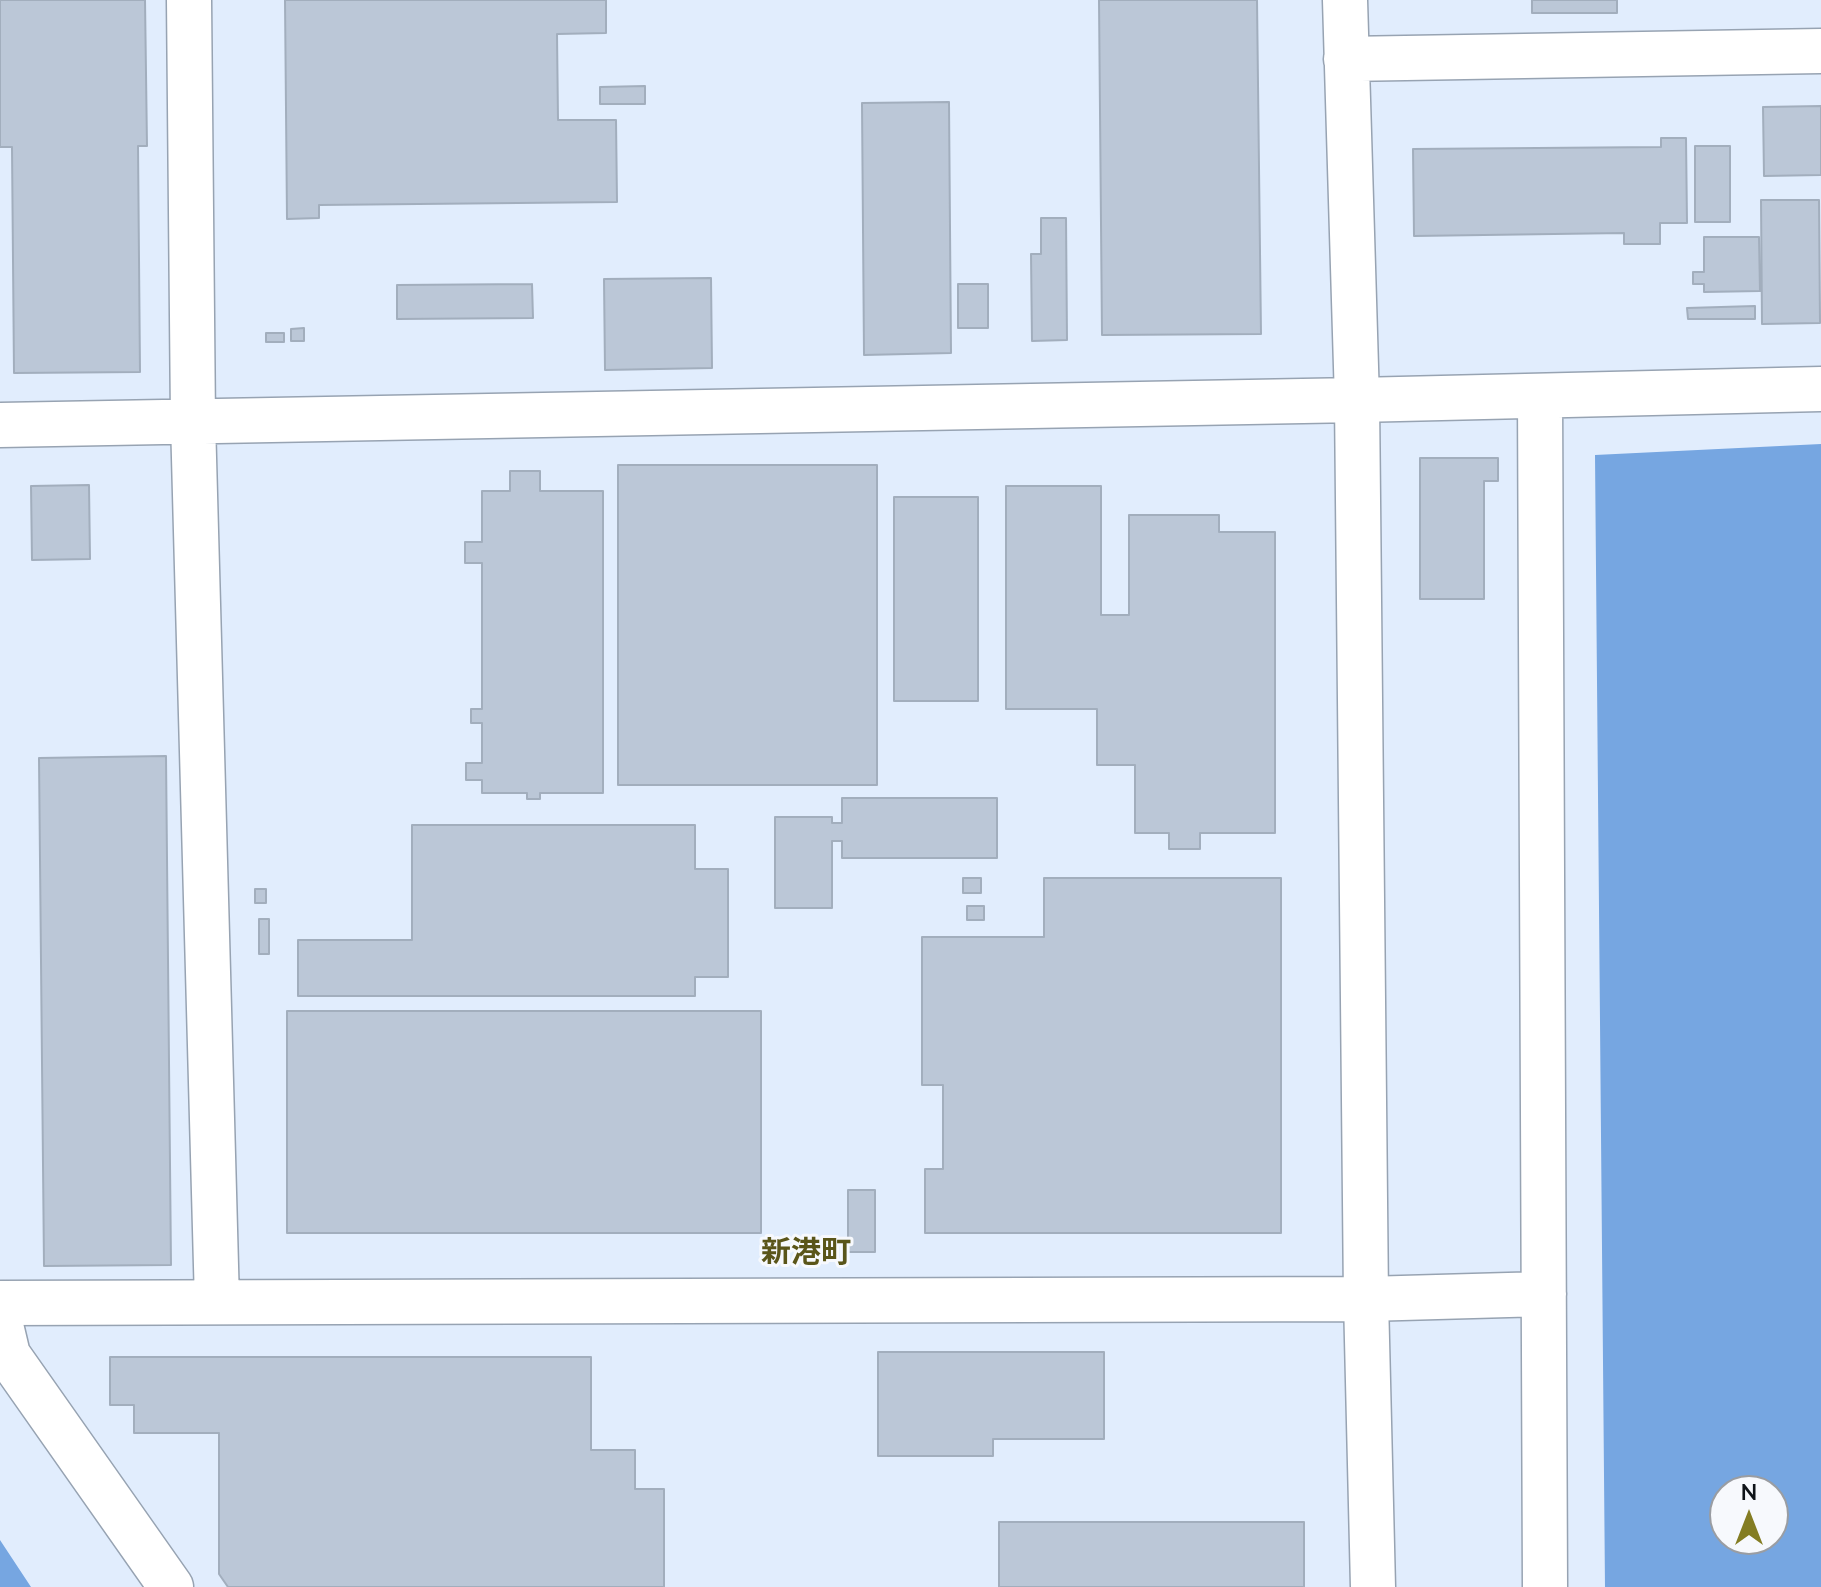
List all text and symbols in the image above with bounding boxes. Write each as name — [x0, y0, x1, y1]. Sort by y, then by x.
district label: 新港町 — [761, 1237, 851, 1273]
north arrow — [1709, 1475, 1789, 1555]
text: N — [1741, 1478, 1757, 1508]

